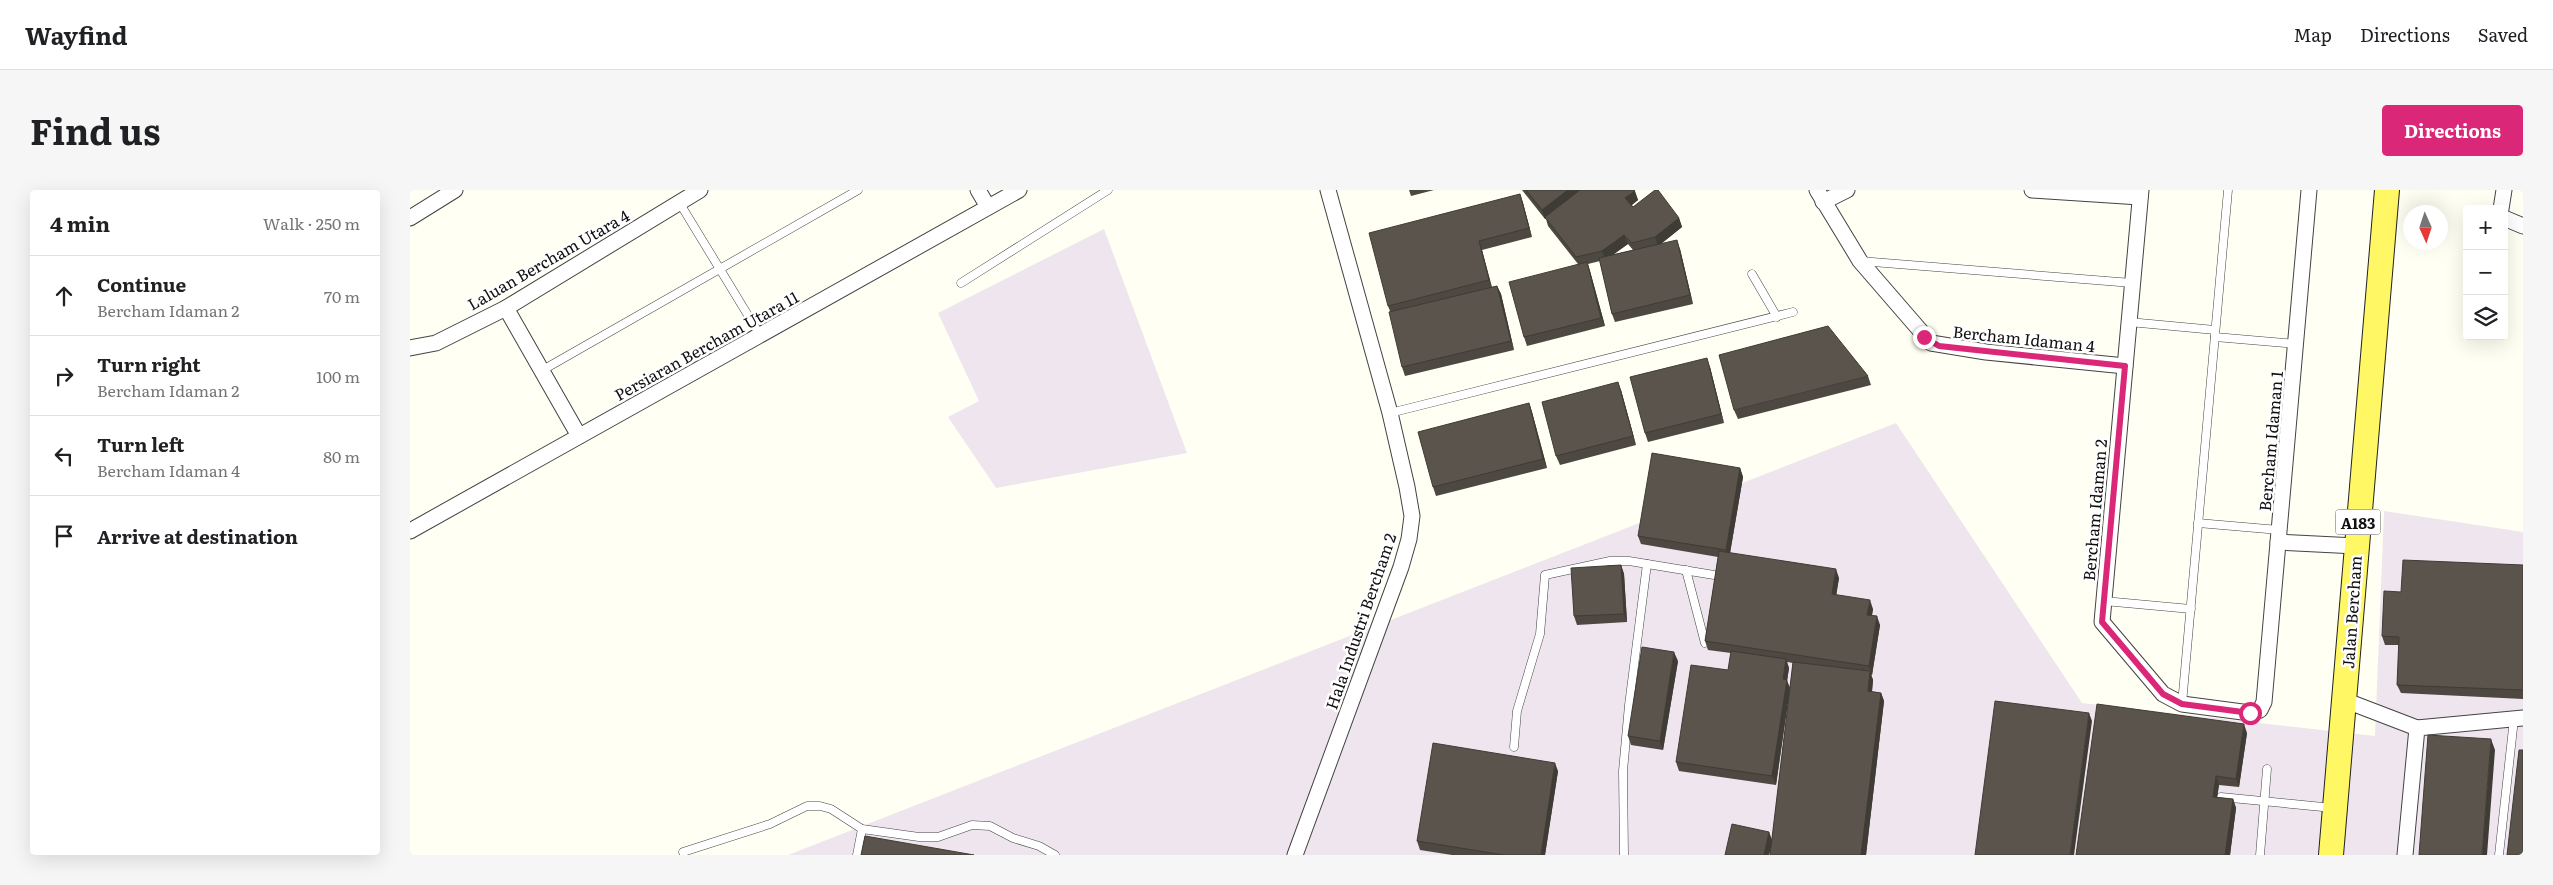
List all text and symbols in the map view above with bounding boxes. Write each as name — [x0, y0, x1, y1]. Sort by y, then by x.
text: Wayfind — [25, 17, 128, 52]
text: Map — [2294, 21, 2332, 48]
text: Directions — [2360, 21, 2450, 48]
text: Saved — [2478, 21, 2528, 48]
text: Find us — [30, 104, 160, 156]
button: Directions — [2382, 105, 2523, 156]
street label: Laluan Bercham Utara 4 — [463, 203, 634, 315]
north arrow — [2403, 205, 2448, 250]
map controls — [2463, 205, 2508, 340]
button: + — [2463, 205, 2508, 250]
text: 4 min — [50, 207, 110, 238]
text: Walk · 250 m — [263, 211, 360, 235]
button: − — [2463, 250, 2508, 295]
text: Continue — [97, 270, 186, 298]
icon: ahead — [50, 282, 78, 310]
text: 70 m — [324, 284, 360, 308]
street label: Persiaran Bercham Utara 11 — [609, 284, 803, 406]
button: layers — [2463, 295, 2508, 340]
text: Bercham Idaman 2 — [97, 298, 239, 322]
street label: Bercham Idaman 4 — [1952, 319, 2097, 357]
route end — [1913, 326, 1936, 349]
text: Turn right — [97, 350, 201, 378]
icon: right — [50, 362, 78, 390]
text: 100 m — [316, 364, 360, 388]
street label: Bercham Idaman 1 — [2252, 369, 2288, 512]
text: Bercham Idaman 2 — [97, 378, 239, 402]
text: Turn left — [97, 430, 184, 458]
street label: Bercham Idaman 2 — [2076, 438, 2112, 582]
icon: left — [50, 442, 78, 470]
text: 80 m — [323, 444, 360, 468]
text: Bercham Idaman 4 — [97, 458, 240, 482]
road number: A183 — [2336, 510, 2380, 534]
icon: arrive — [50, 522, 78, 550]
text: Arrive at destination — [97, 522, 298, 550]
street label: Hala Industri Bercham 2 — [1319, 530, 1401, 712]
street label: Jalan Bercham — [2335, 554, 2367, 669]
route start — [2239, 702, 2262, 725]

